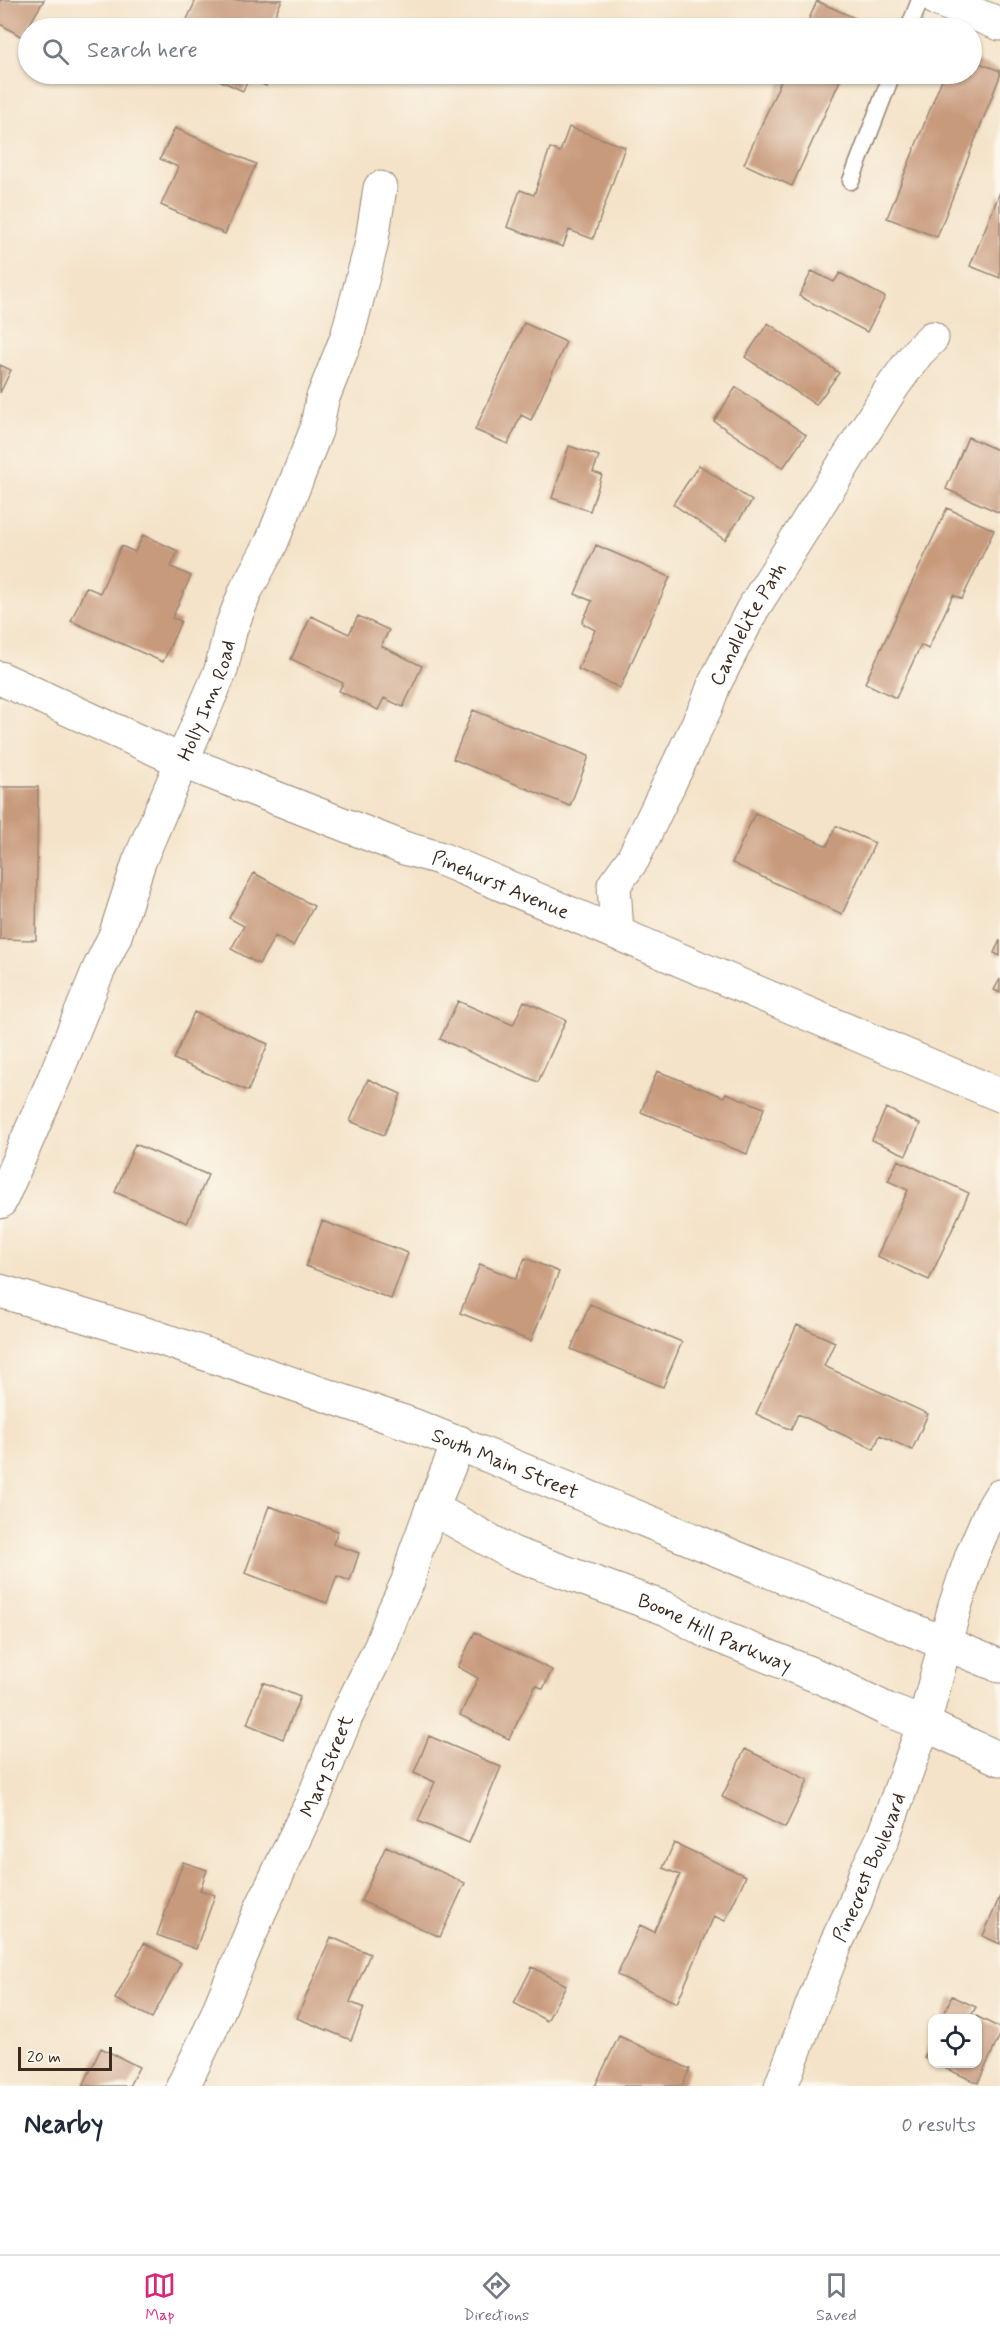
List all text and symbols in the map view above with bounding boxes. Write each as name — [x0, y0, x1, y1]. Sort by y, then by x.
search box — [18, 18, 982, 84]
icon: search — [39, 35, 72, 68]
text: Search here — [87, 37, 198, 65]
street label: Candlelite Path — [704, 558, 794, 691]
street label: Holly Inn Road — [172, 638, 243, 765]
street label: Pinehurst Avenue — [429, 845, 573, 927]
street label: South Main Street — [427, 1422, 582, 1506]
street label: Boone Hill Parkway — [634, 1588, 796, 1679]
street label: Mary Street — [294, 1711, 361, 1822]
street label: Pinecrest Boulevard — [827, 1789, 913, 1947]
map controls — [928, 2014, 982, 2068]
button: locate — [928, 2014, 982, 2068]
scale bar — [18, 2044, 112, 2072]
text: 20 m — [27, 2047, 61, 2068]
text: Nearby — [24, 2108, 103, 2142]
text: 0 results — [902, 2112, 976, 2139]
tab: Map — [143, 2269, 176, 2326]
tab: Directions — [463, 2269, 529, 2326]
tab: Saved — [816, 2269, 857, 2326]

